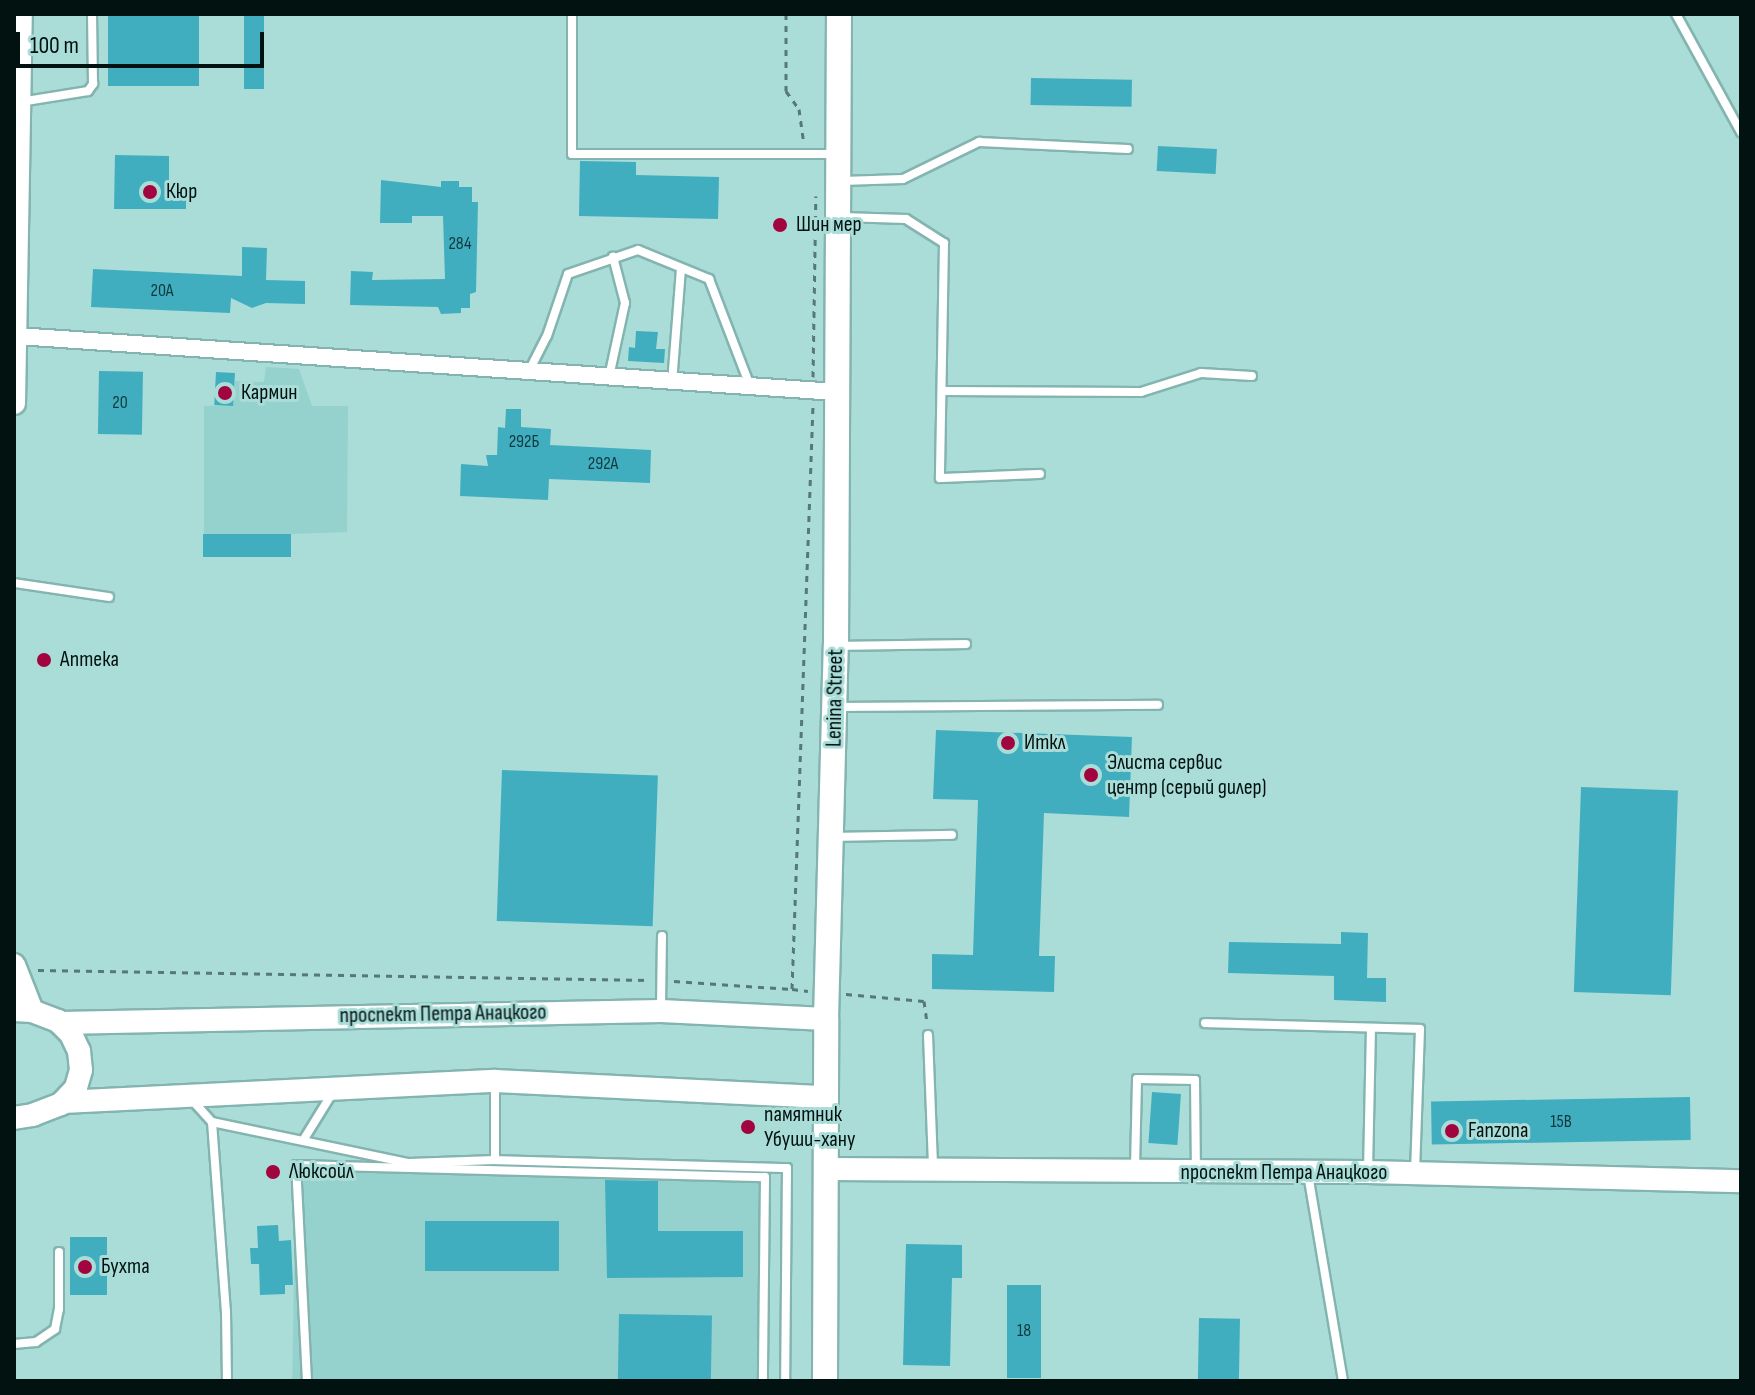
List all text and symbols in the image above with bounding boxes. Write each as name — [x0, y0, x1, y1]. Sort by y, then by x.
scale bar — [20, 16, 268, 66]
text: 100 m — [30, 31, 79, 60]
place label: Кюр — [166, 179, 197, 205]
marker: Кюр — [141, 183, 159, 201]
place label: Шин мер — [796, 212, 862, 238]
marker: Шин мер — [771, 216, 789, 234]
house number: 284 — [448, 233, 472, 255]
house number: 20А — [150, 280, 174, 302]
place label: Кармин — [241, 380, 298, 406]
marker: Кармин — [216, 384, 234, 402]
house number: 20 — [112, 392, 128, 414]
house number: 292Б — [509, 431, 539, 453]
house number: 292А — [588, 453, 618, 475]
place label: Аптека — [60, 647, 119, 673]
street label: Lenina Street — [821, 649, 849, 747]
marker: Аптека — [35, 651, 53, 669]
place label: Иткл — [1024, 730, 1066, 756]
marker: Иткл — [999, 734, 1017, 752]
place label: Элиста сервис центр (серый дилер) — [1107, 749, 1266, 800]
marker: Элиста сервис центр (серый дилер) — [1082, 766, 1100, 784]
street label: проспект Петра Анацкого — [339, 999, 547, 1029]
place label: памятник Убуши-хану — [764, 1101, 855, 1152]
house number: 15В — [1550, 1111, 1572, 1133]
marker: памятник Убуши-хану — [739, 1118, 757, 1136]
place label: Fanzona — [1468, 1118, 1528, 1144]
marker: Fanzona — [1443, 1122, 1461, 1140]
place label: Люксойл — [289, 1159, 354, 1185]
street label: проспект Петра Анацкого — [1181, 1160, 1387, 1186]
marker: Люксойл — [264, 1163, 282, 1181]
place label: Бухта — [101, 1254, 150, 1280]
marker: Бухта — [76, 1258, 94, 1276]
house number: 18 — [1017, 1320, 1031, 1342]

